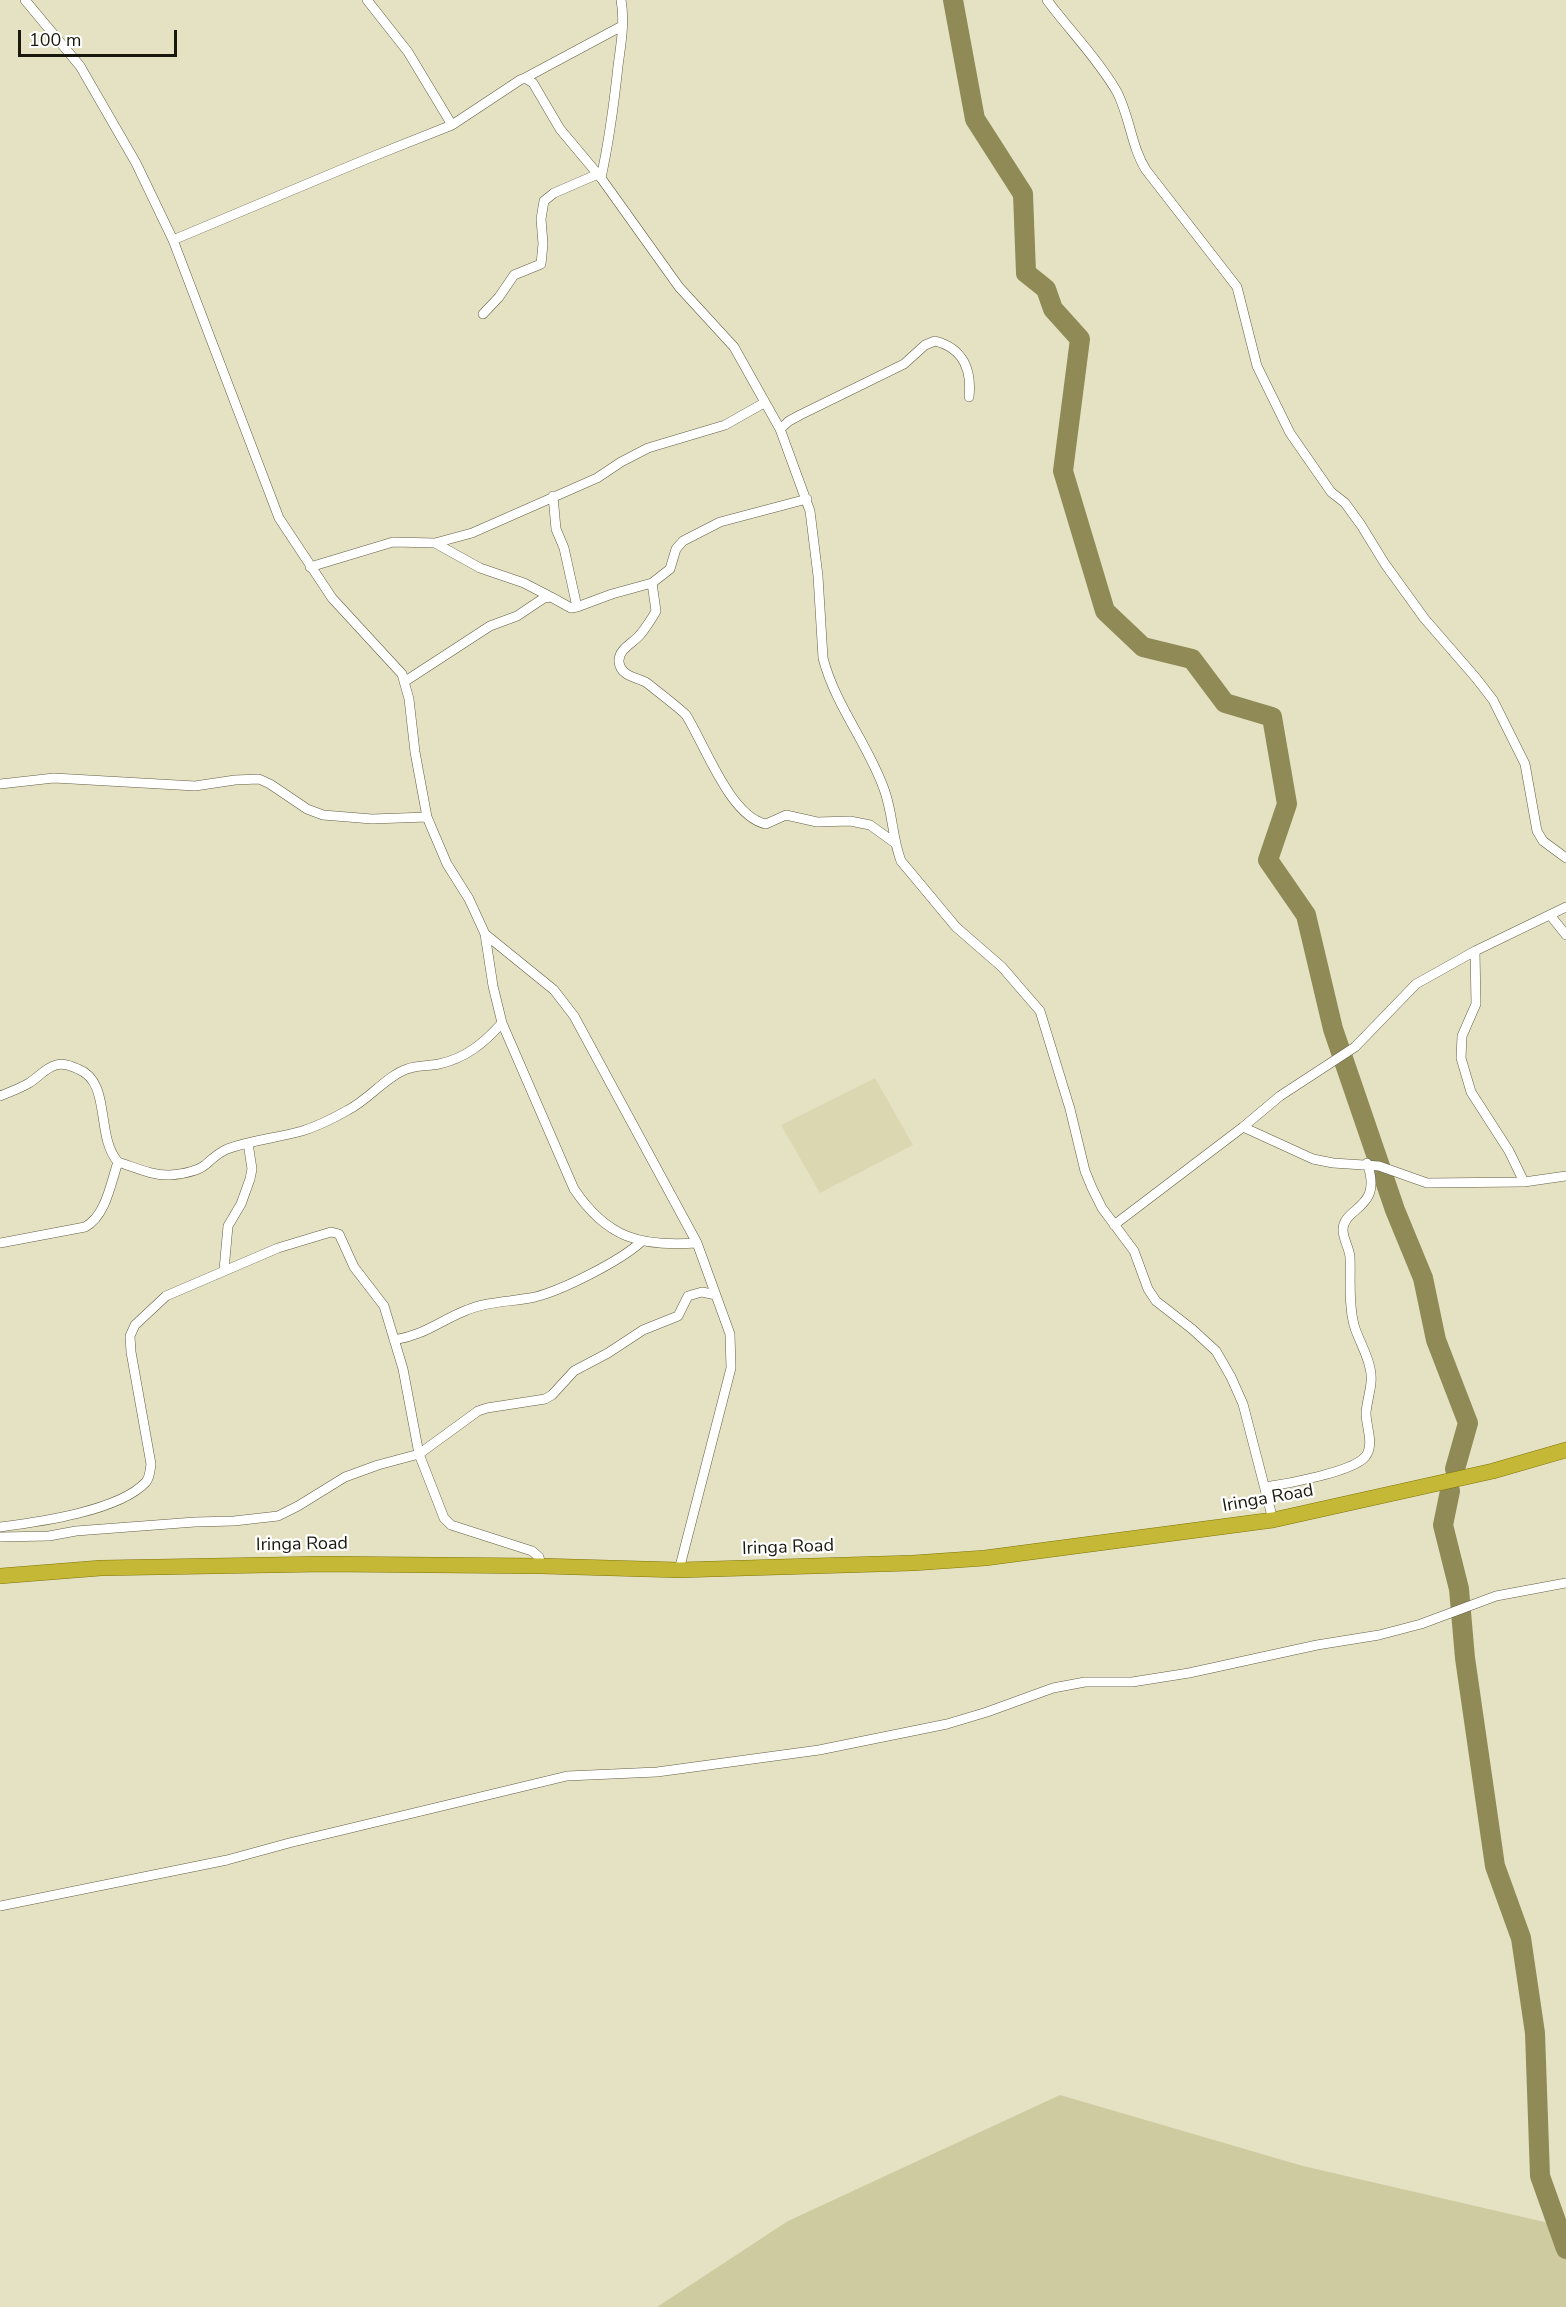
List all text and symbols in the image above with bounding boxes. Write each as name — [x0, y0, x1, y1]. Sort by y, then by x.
scale bar — [21, 18, 180, 56]
text: 100 m — [29, 28, 81, 52]
street label: Iringa Road — [1221, 1480, 1315, 1518]
street label: Iringa Road — [256, 1533, 348, 1557]
street label: Iringa Road — [742, 1536, 834, 1560]

